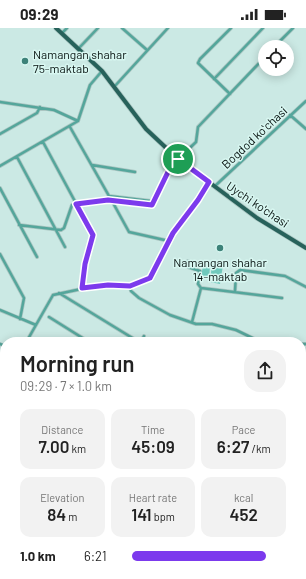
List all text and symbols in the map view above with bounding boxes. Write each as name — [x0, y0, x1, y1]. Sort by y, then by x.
text: 09:29 — [20, 5, 58, 23]
map controls — [258, 40, 294, 76]
button: locate — [258, 40, 294, 76]
place label: Namangan shahar 75-maktab — [33, 47, 127, 75]
marker: Namangan shahar 75-maktab — [20, 56, 30, 66]
street label: Bogdod koʻchasi — [218, 103, 290, 171]
pin — [161, 142, 195, 176]
icon: arrive — [167, 148, 189, 170]
street label: Uychi ko'chasi — [224, 178, 292, 230]
marker: Namangan shahar 14-maktab — [215, 243, 225, 253]
place label: Namangan shahar 14-maktab — [173, 255, 267, 283]
text: Morning run — [20, 350, 134, 376]
button: share — [244, 350, 286, 392]
text: 09:29 · 7 × 1.0 km — [20, 378, 112, 394]
text: Distance — [41, 423, 83, 436]
text: Time — [141, 423, 165, 436]
text: Pace — [232, 423, 255, 436]
text: 7.00 — [39, 436, 69, 456]
text: 45:09 — [131, 436, 175, 456]
text: 6:27 — [217, 436, 249, 456]
text: km — [69, 442, 86, 455]
text: /km — [249, 442, 271, 455]
text: Elevation — [40, 491, 84, 504]
text: Heart rate — [129, 491, 177, 504]
text: kcal — [234, 491, 253, 504]
text: 84 — [47, 504, 66, 524]
text: 141 — [131, 504, 151, 524]
text: 452 — [229, 504, 258, 524]
text: m — [66, 510, 77, 523]
text: bpm — [151, 510, 175, 523]
text: 1.0 km — [20, 548, 56, 564]
text: 6:21 — [84, 548, 106, 564]

